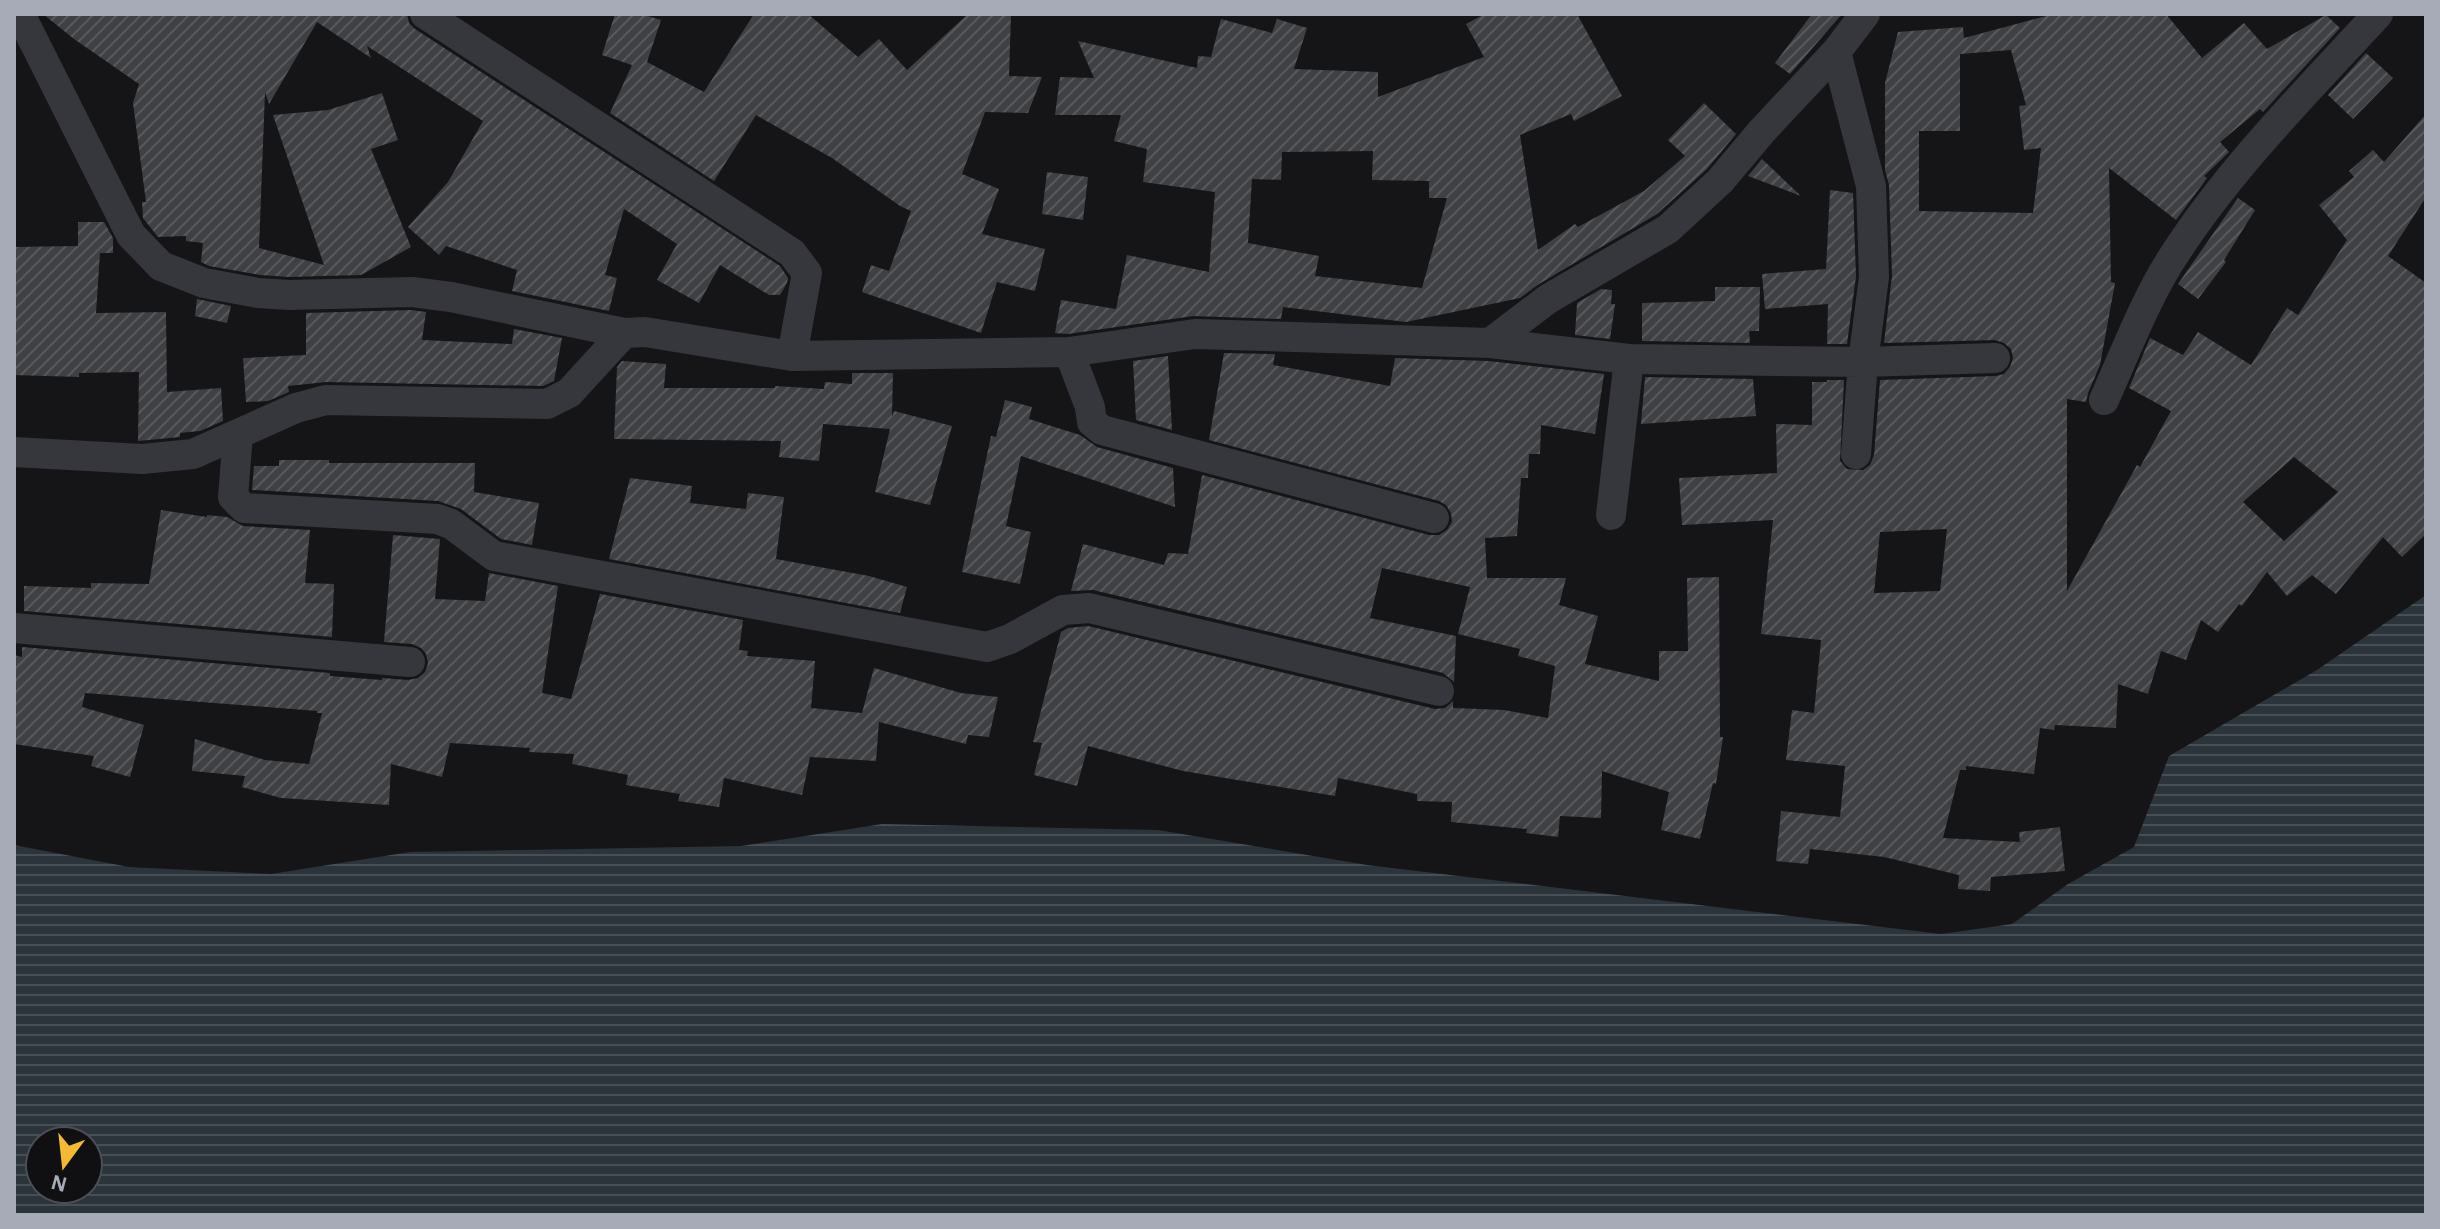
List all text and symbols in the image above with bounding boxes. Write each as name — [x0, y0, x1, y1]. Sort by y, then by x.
north arrow — [24, 1125, 104, 1205]
text: N — [49, 1171, 69, 1196]

